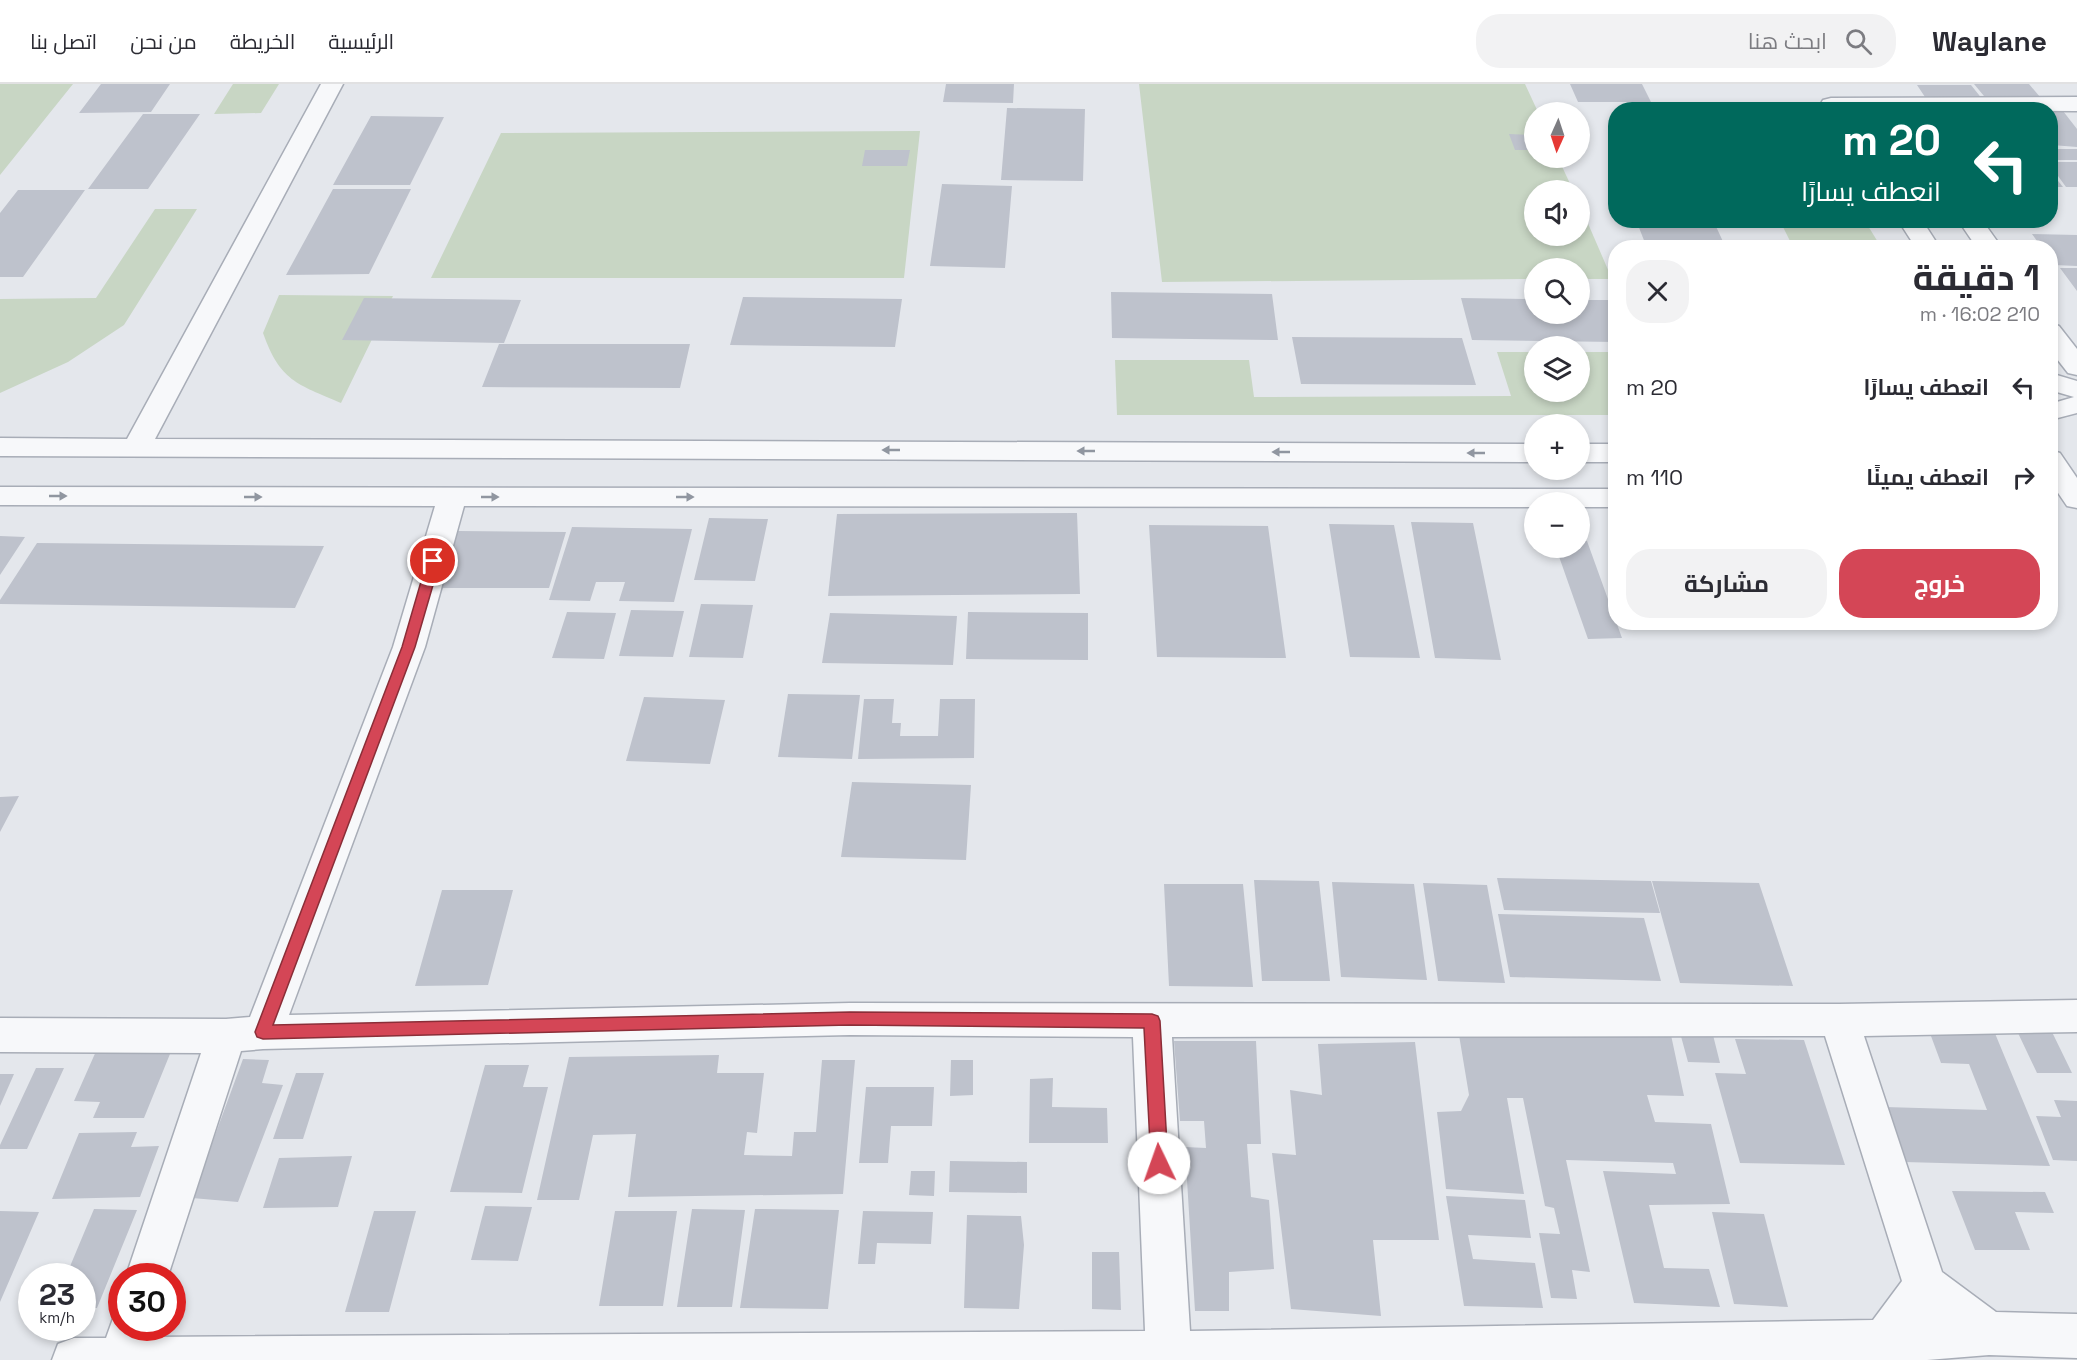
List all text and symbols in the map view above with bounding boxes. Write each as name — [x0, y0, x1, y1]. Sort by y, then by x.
search box — [1476, 14, 1896, 68]
text: Waylane — [1932, 23, 2047, 59]
icon: search — [1842, 25, 1875, 58]
text: ابحث هنا — [1748, 27, 1827, 55]
text: اتصل بنا — [30, 28, 97, 55]
text: من نحن — [130, 28, 197, 55]
text: الخريطة — [230, 28, 295, 55]
text: الرئيسية — [328, 28, 394, 55]
north arrow — [1524, 102, 1590, 168]
map controls — [1524, 102, 1590, 558]
text: 20 m — [1842, 114, 1941, 167]
icon: left — [1962, 126, 2040, 204]
text: انعطف يسارًا — [1801, 174, 1941, 209]
button: sound — [1524, 180, 1590, 246]
text: 1 دقيقة — [1913, 255, 2040, 301]
button: search — [1524, 258, 1590, 324]
button: close — [1626, 260, 1689, 323]
text: 210 m · 16:02 — [1920, 301, 2040, 327]
button: layers — [1524, 336, 1590, 402]
icon: left — [2007, 371, 2040, 404]
text: 20 m — [1626, 373, 1678, 401]
text: انعطف يسارًا — [1863, 373, 1989, 401]
button: + — [1524, 414, 1590, 480]
one-way arrow — [882, 445, 901, 455]
one-way arrow — [1077, 446, 1096, 456]
one-way arrow — [1272, 447, 1291, 457]
one-way arrow — [1467, 448, 1486, 458]
icon: right — [2007, 461, 2040, 494]
text: 110 m — [1626, 463, 1683, 491]
text: انعطف يمينًا — [1866, 463, 1989, 491]
one-way arrow — [49, 491, 68, 501]
one-way arrow — [244, 492, 263, 502]
one-way arrow — [481, 492, 500, 502]
one-way arrow — [676, 492, 695, 502]
button: − — [1524, 492, 1590, 558]
pin — [407, 535, 458, 586]
icon: arrive — [416, 544, 449, 577]
button: مشاركة — [1626, 549, 1827, 618]
button: خروج — [1839, 549, 2040, 618]
position arrow — [1127, 1131, 1191, 1195]
speed limit sign: 30 — [108, 1263, 186, 1341]
text: 23 — [39, 1275, 75, 1314]
text: km/h — [39, 1308, 75, 1327]

